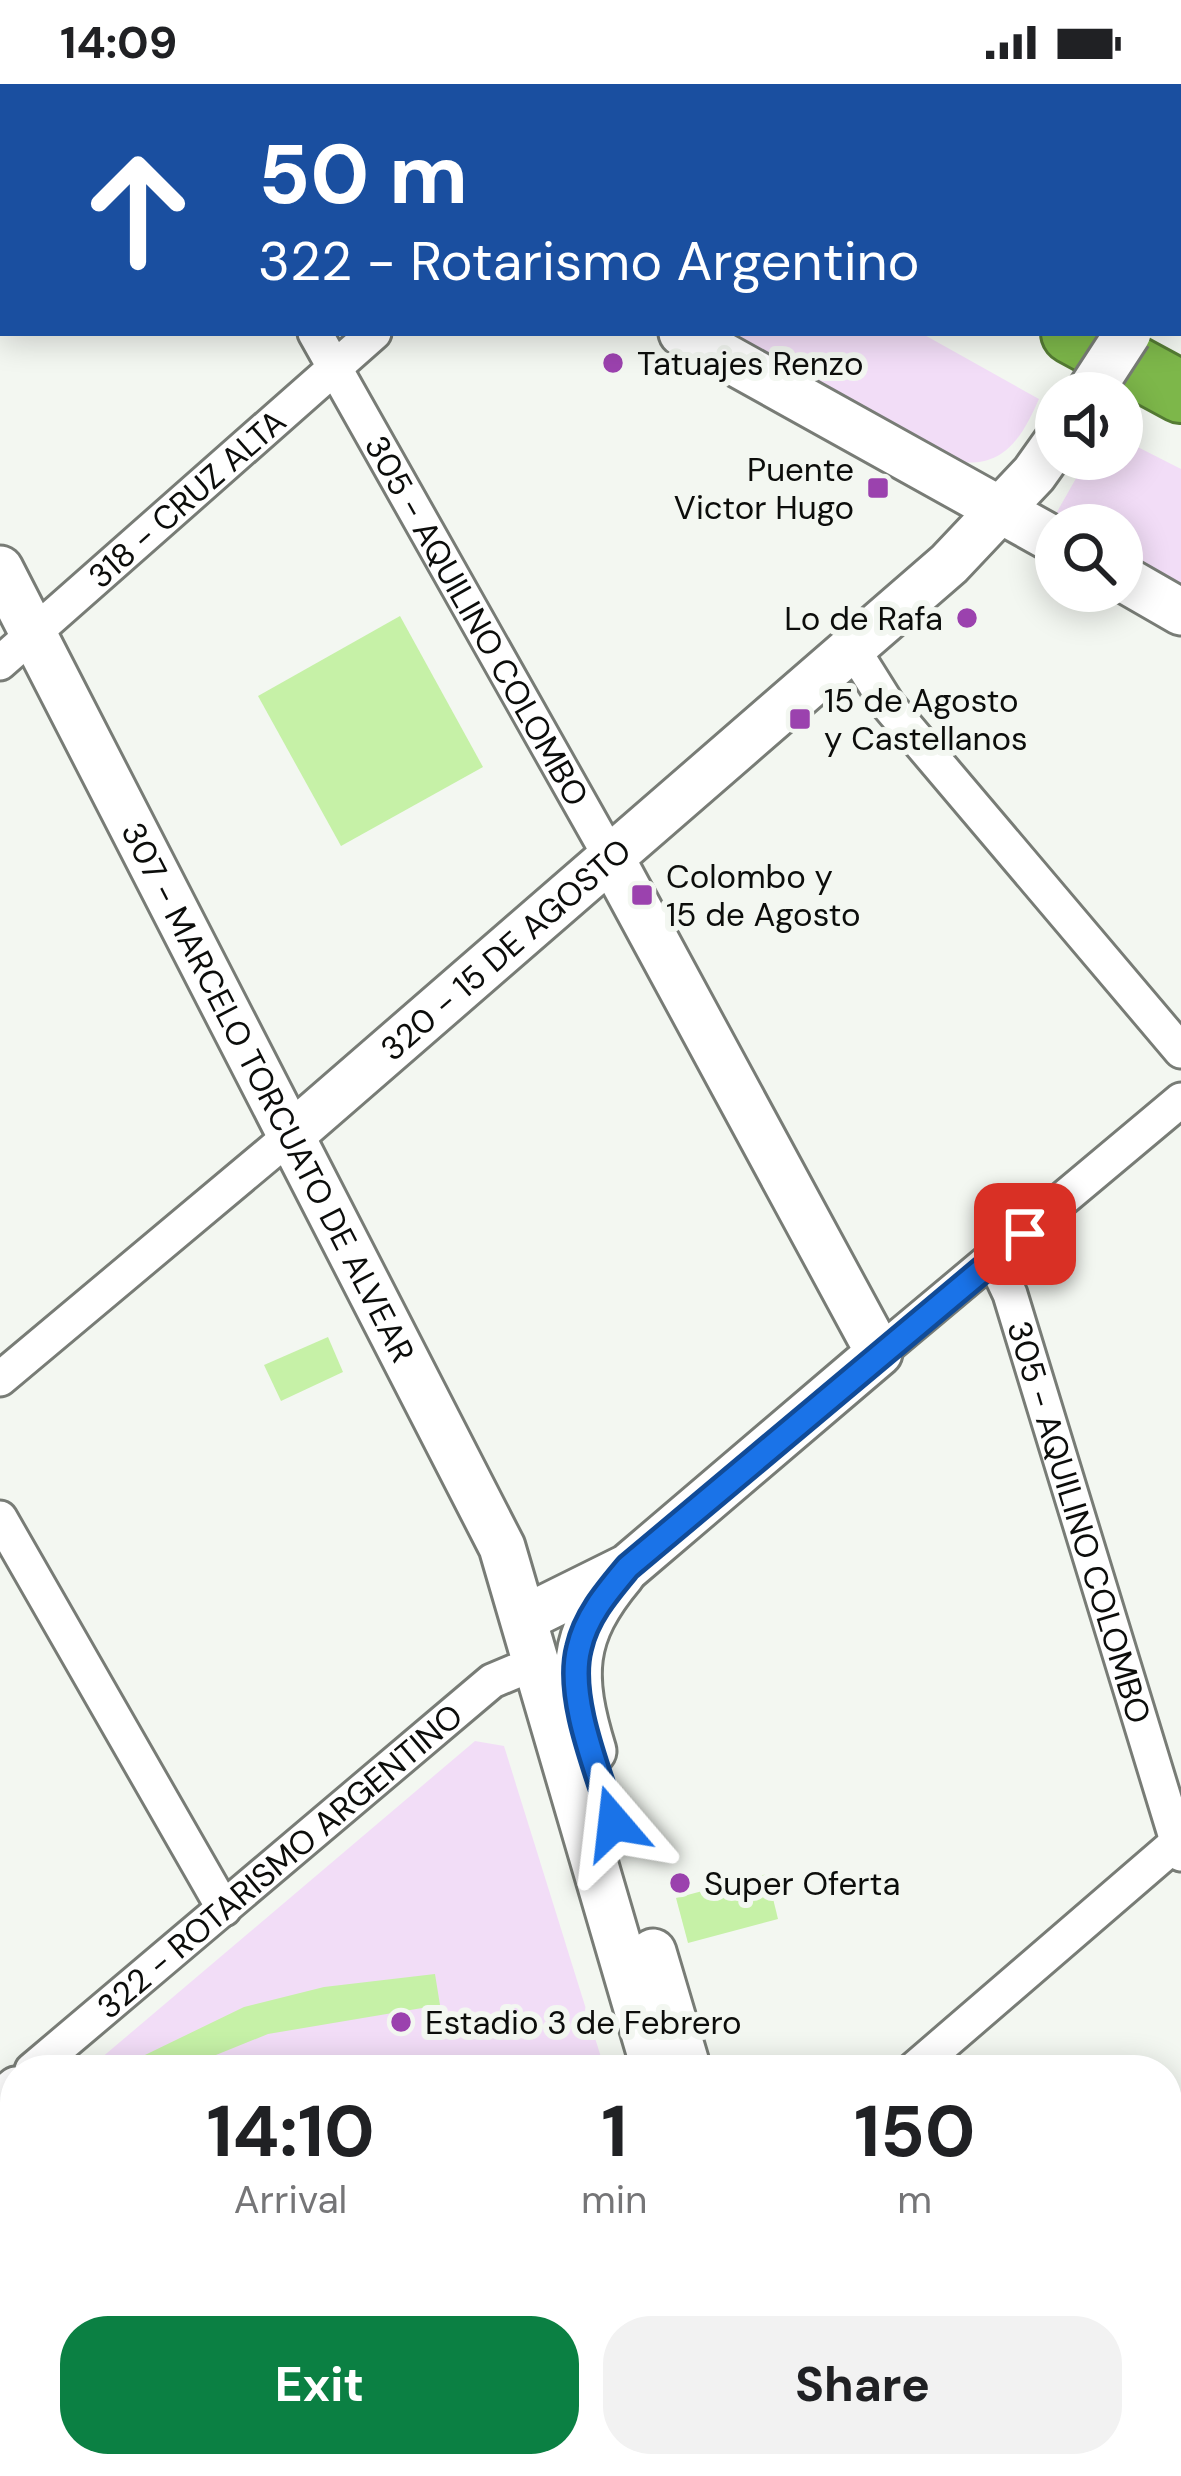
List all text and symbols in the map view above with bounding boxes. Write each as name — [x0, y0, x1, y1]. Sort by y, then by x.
text: 14:09 — [60, 13, 177, 72]
text: 50 m — [258, 120, 468, 229]
icon: ahead — [60, 132, 216, 288]
text: 322 - Rotarismo Argentino — [258, 226, 920, 297]
place label: Tatuajes Renzo — [637, 342, 863, 385]
marker: Tatuajes Renzo — [600, 350, 626, 376]
map controls — [1035, 372, 1143, 612]
button: sound — [1035, 372, 1143, 480]
street label: 318 - CRUZ ALTA — [79, 400, 295, 597]
street label: 305 - AQUILINO COLOMBO — [355, 428, 598, 814]
place label: Puente Victor Hugo — [674, 448, 854, 529]
marker: Puente Victor Hugo — [865, 475, 891, 501]
button: search — [1035, 504, 1143, 612]
place label: Lo de Rafa — [784, 597, 943, 640]
marker: Lo de Rafa — [954, 605, 980, 631]
place label: 15 de Agosto y Castellanos — [824, 679, 1028, 760]
marker: 15 de Agosto y Castellanos — [787, 706, 813, 732]
street label: 307 - MARCELO TORCUATO DE ALVEAR — [112, 815, 425, 1370]
street label: 320 - 15 DE AGOSTO — [371, 829, 640, 1070]
place label: Colombo y 15 de Agosto — [666, 855, 861, 936]
marker: Colombo y 15 de Agosto — [629, 882, 655, 908]
pin — [974, 1183, 1076, 1285]
icon: arrive — [992, 1201, 1058, 1267]
street label: 305 - AQUILINO COLOMBO — [997, 1316, 1161, 1729]
street label: 322 - ROTARISMO ARGENTINO — [88, 1694, 472, 2028]
position arrow — [551, 1760, 677, 1886]
place label: Super Oferta — [704, 1862, 900, 1905]
marker: Super Oferta — [667, 1870, 693, 1896]
place label: Estadio 3 de Febrero — [425, 2001, 742, 2044]
marker: Estadio 3 de Febrero — [388, 2009, 414, 2035]
text: 14:10 — [206, 2085, 375, 2178]
text: 1 — [601, 2085, 627, 2178]
text: 150 — [854, 2085, 976, 2178]
text: Arrival — [234, 2174, 347, 2225]
text: min — [581, 2174, 647, 2225]
text: m — [897, 2174, 932, 2225]
button: Exit — [60, 2316, 579, 2454]
button: Share — [603, 2316, 1122, 2454]

